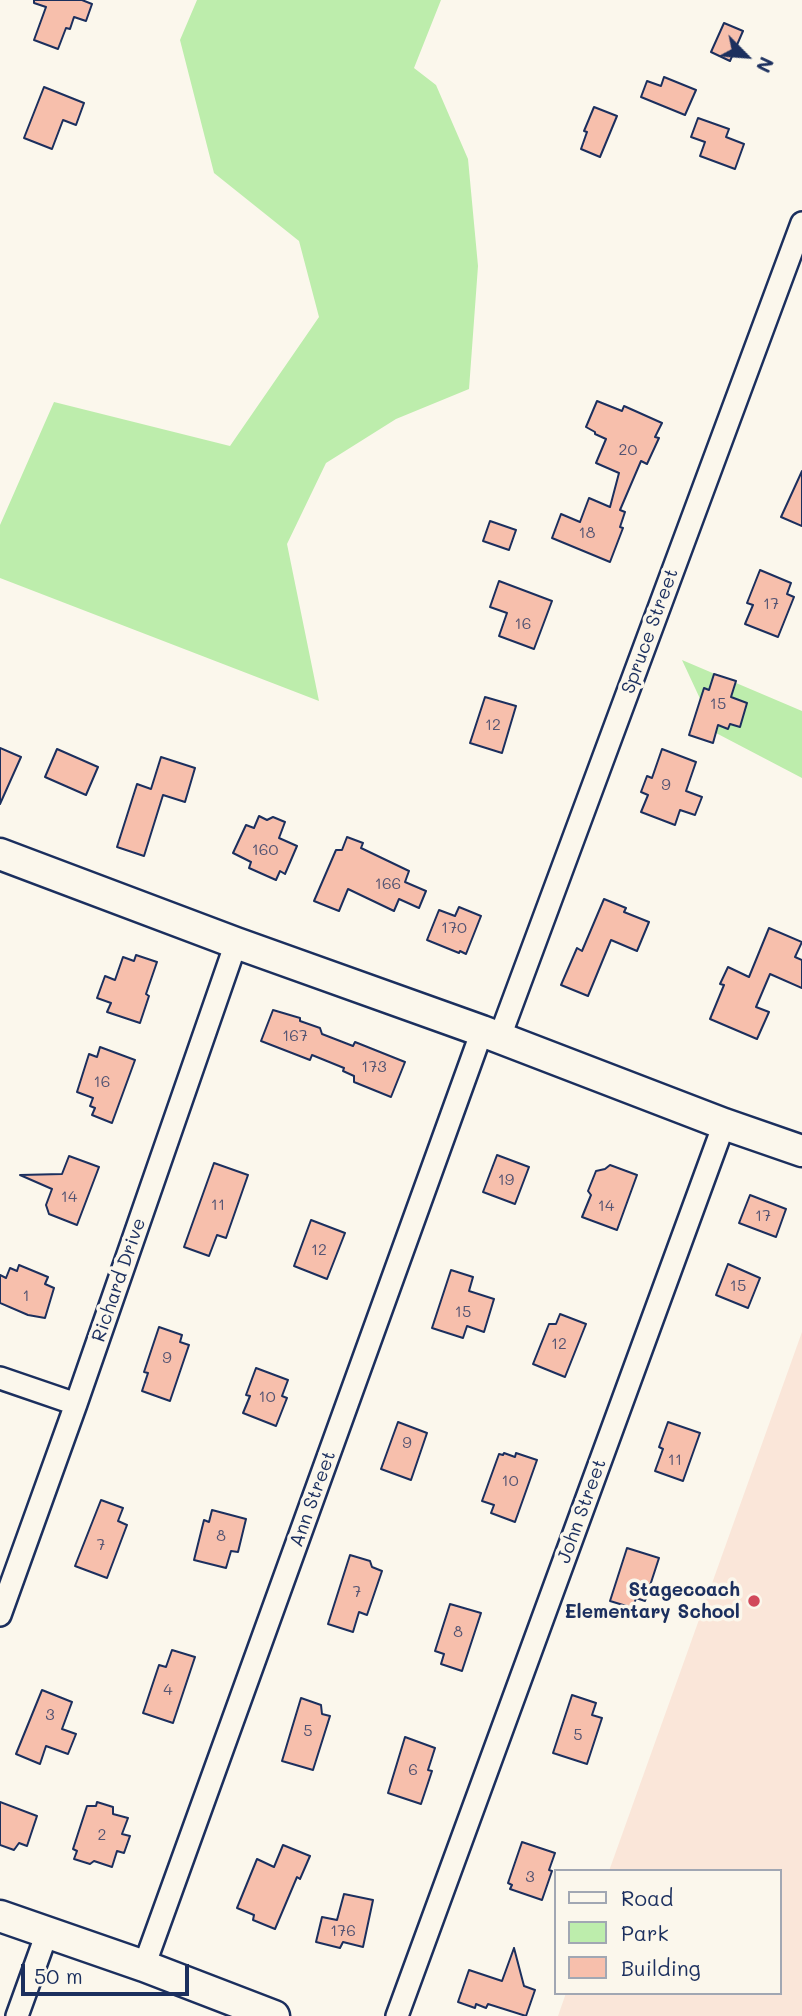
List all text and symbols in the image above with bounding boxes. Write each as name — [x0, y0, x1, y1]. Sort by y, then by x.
north arrow — [711, 21, 781, 91]
text: N — [751, 53, 780, 77]
house number: 20 — [619, 440, 637, 460]
house number: 18 — [579, 523, 595, 543]
street label: Spruce Street — [617, 565, 683, 697]
house number: 17 — [763, 594, 779, 614]
house number: 16 — [515, 614, 531, 634]
house number: 15 — [710, 694, 726, 714]
house number: 12 — [485, 715, 501, 735]
house number: 9 — [661, 775, 671, 795]
house number: 160 — [252, 840, 278, 860]
house number: 166 — [375, 874, 401, 894]
house number: 170 — [441, 918, 467, 938]
house number: 167 — [282, 1026, 308, 1046]
house number: 173 — [361, 1057, 387, 1077]
house number: 16 — [94, 1072, 110, 1092]
house number: 19 — [498, 1170, 514, 1190]
house number: 14 — [61, 1187, 77, 1207]
house number: 11 — [211, 1195, 225, 1215]
house number: 14 — [598, 1196, 614, 1216]
house number: 17 — [755, 1206, 771, 1226]
street label: Richard Drive — [87, 1215, 151, 1345]
house number: 12 — [311, 1240, 327, 1260]
house number: 15 — [730, 1276, 746, 1296]
house number: 1 — [22, 1286, 30, 1306]
house number: 15 — [455, 1302, 471, 1322]
house number: 12 — [551, 1334, 567, 1354]
house number: 9 — [162, 1348, 172, 1368]
house number: 10 — [258, 1387, 276, 1407]
house number: 9 — [402, 1433, 412, 1453]
street label: Ann Street — [285, 1448, 341, 1550]
house number: 11 — [668, 1450, 682, 1470]
street label: John Street — [553, 1456, 611, 1566]
house number: 10 — [501, 1471, 519, 1491]
house number: 8 — [216, 1526, 226, 1546]
house number: 7 — [97, 1535, 105, 1555]
place label: Stagecoach Elementary School — [564, 1579, 740, 1623]
house number: 7 — [353, 1582, 361, 1602]
marker: Stagecoach Elementary School — [746, 1593, 762, 1609]
house number: 8 — [453, 1622, 463, 1642]
house number: 4 — [163, 1680, 173, 1700]
house number: 3 — [45, 1705, 55, 1725]
house number: 5 — [303, 1721, 313, 1741]
house number: 5 — [573, 1725, 583, 1745]
house number: 6 — [408, 1760, 418, 1780]
house number: 2 — [98, 1825, 106, 1845]
house number: 3 — [525, 1867, 535, 1887]
legend — [554, 1869, 781, 1995]
text: Road — [621, 1884, 673, 1911]
text: Park — [621, 1919, 669, 1946]
house number: 176 — [330, 1921, 356, 1941]
scale bar — [24, 1950, 192, 1994]
text: Building — [621, 1954, 701, 1981]
text: 50 m — [34, 1962, 83, 1989]

